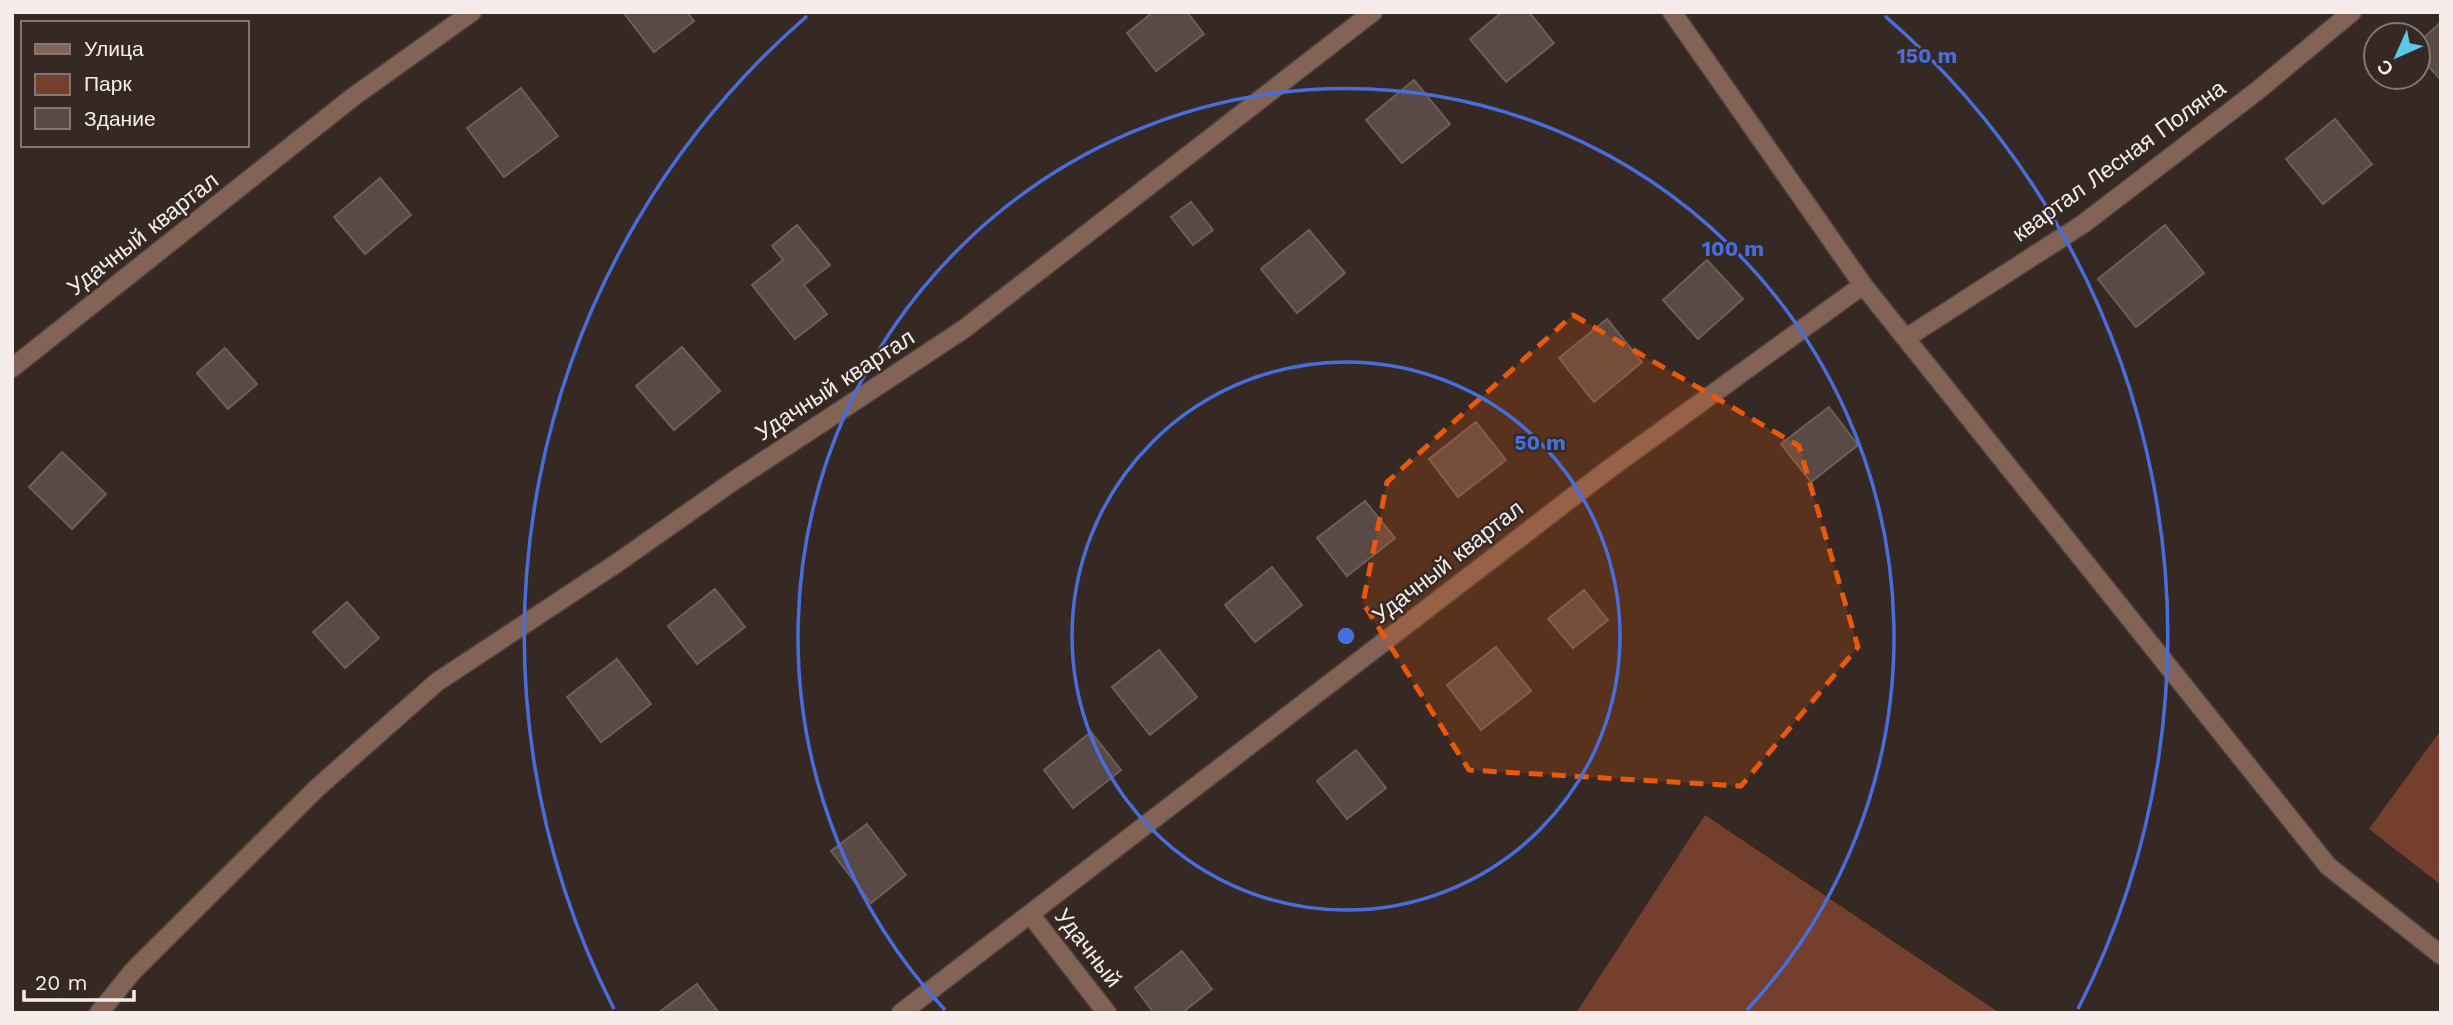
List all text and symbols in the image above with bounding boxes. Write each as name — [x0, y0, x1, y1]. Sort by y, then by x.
legend — [21, 21, 248, 147]
north arrow — [2362, 21, 2432, 91]
text: Улица — [84, 36, 144, 61]
text: 150 m — [1897, 43, 1957, 68]
text: С — [2372, 54, 2398, 81]
text: Парк — [84, 71, 132, 96]
street label: квартал Лесная Поляна — [2007, 74, 2231, 247]
text: Здание — [84, 106, 156, 131]
street label: Удачный квартал — [62, 167, 224, 301]
text: 100 m — [1702, 236, 1764, 261]
street label: Удачный квартал — [750, 324, 920, 446]
text: 50 m — [1514, 430, 1566, 455]
street label: Удачный квартал — [1367, 495, 1529, 629]
centre of rings — [1334, 624, 1358, 648]
street label: Удачный — [1049, 903, 1127, 993]
scale bar — [24, 958, 135, 1002]
text: 20 m — [35, 970, 87, 995]

